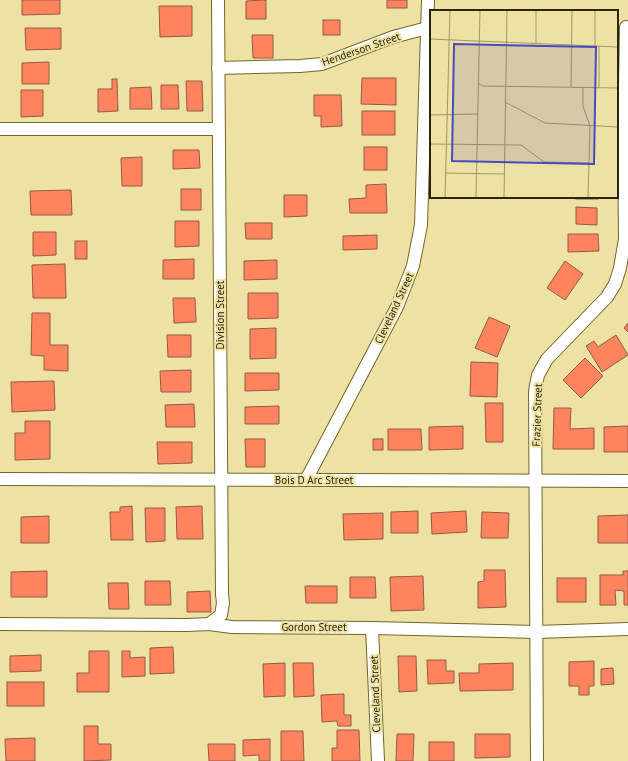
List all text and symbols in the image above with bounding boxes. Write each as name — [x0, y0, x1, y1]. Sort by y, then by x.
inset map — [430, 10, 618, 198]
street label: Henderson Street — [320, 29, 402, 69]
street label: Cleveland Street — [371, 270, 417, 346]
street label: Division Street — [213, 280, 227, 349]
street label: Frazier Street — [529, 383, 545, 447]
street label: Bois D Arc Street — [275, 473, 354, 487]
street label: Gordon Street — [281, 620, 347, 634]
street label: Cleveland Street — [367, 655, 383, 733]

